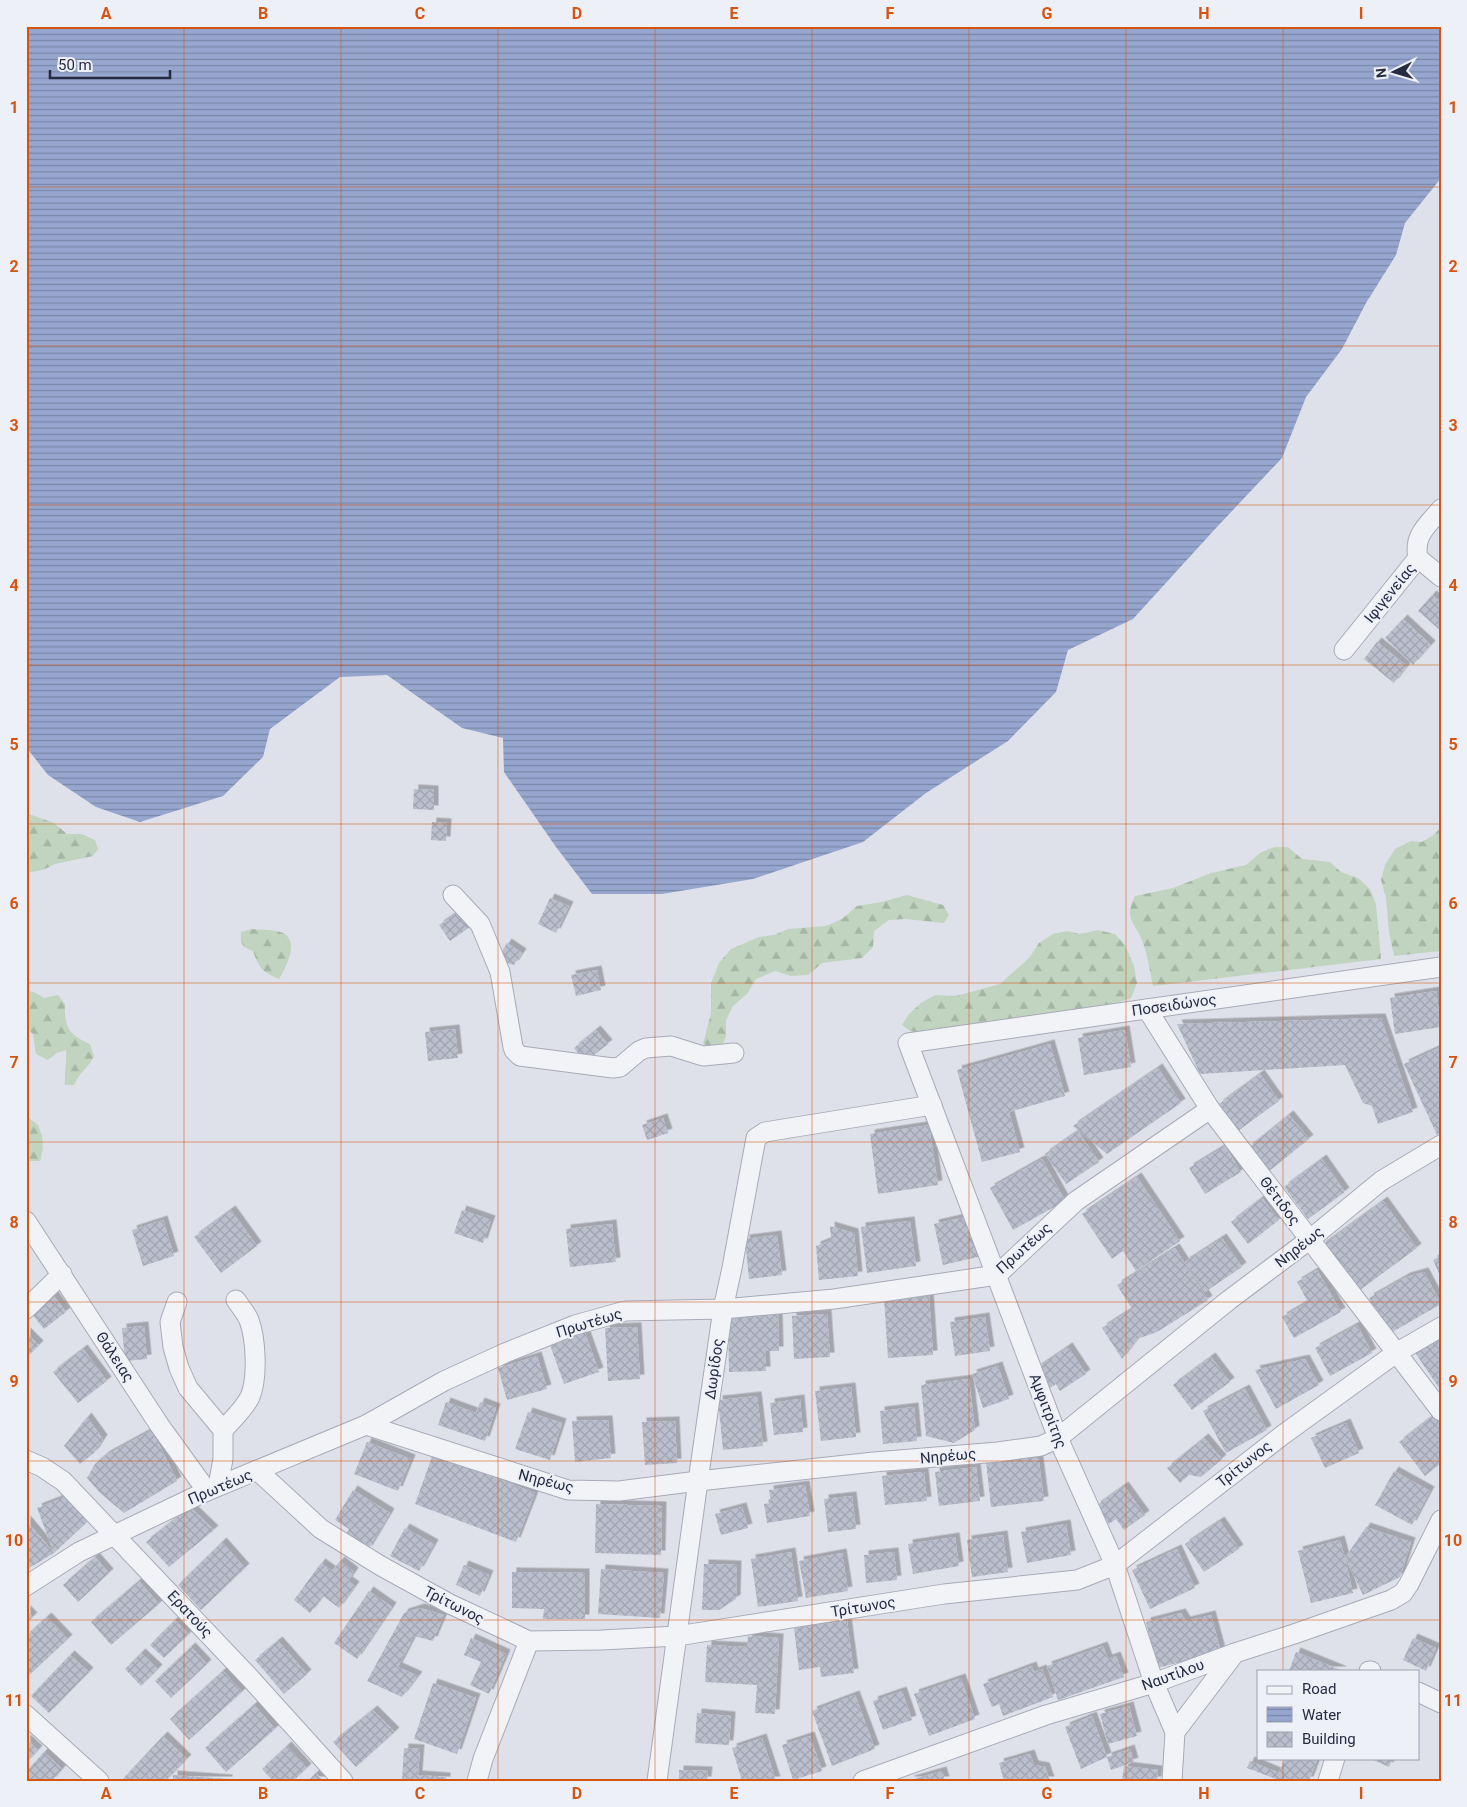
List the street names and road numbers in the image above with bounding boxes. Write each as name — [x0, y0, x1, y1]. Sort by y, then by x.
street label: Ιφιγενείας — [1360, 559, 1420, 627]
street label: Ποσειδώνος — [1130, 990, 1218, 1020]
street label: Θέτιδος — [1256, 1173, 1304, 1229]
street label: Πρωτέως — [993, 1219, 1055, 1277]
street label: Νηρέως — [1271, 1223, 1327, 1271]
street label: Πρωτέως — [554, 1304, 624, 1342]
street label: Θάλειας — [92, 1328, 138, 1386]
street label: Δωρίδος — [701, 1337, 727, 1401]
street label: Αμφιτρίτης — [1025, 1371, 1071, 1451]
street label: Τρίτωνος — [1213, 1437, 1275, 1491]
street label: Νηρέως — [919, 1445, 977, 1467]
street label: Πρωτέως — [185, 1465, 255, 1509]
street label: Νηρέως — [517, 1465, 575, 1497]
street label: Τρίτωνος — [421, 1582, 487, 1628]
street label: Ερατούς — [164, 1587, 216, 1641]
street label: Τρίτωνος — [829, 1593, 897, 1621]
street label: Ναυτίλου — [1139, 1655, 1207, 1695]

